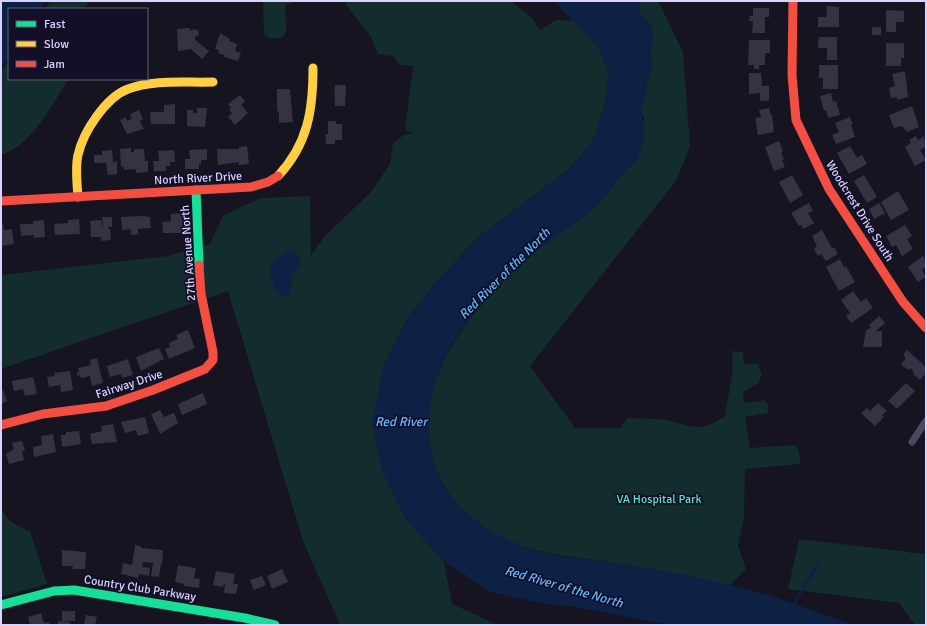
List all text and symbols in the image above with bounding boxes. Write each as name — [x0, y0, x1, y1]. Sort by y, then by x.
legend — [8, 8, 148, 80]
text: Fast — [44, 17, 65, 32]
text: Slow — [44, 37, 69, 52]
text: Jam — [44, 57, 65, 72]
street label: Woodcrest Drive South — [822, 158, 897, 265]
street label: North River Drive — [154, 169, 242, 188]
street label: 27th Avenue North — [178, 204, 199, 302]
water label: Red River of the North — [456, 224, 554, 323]
street label: Fairway Drive — [94, 367, 165, 402]
water label: Red River — [375, 414, 429, 430]
park label: VA Hospital Park — [617, 492, 701, 507]
water label: Red River of the North — [503, 562, 626, 612]
street label: Country Club Parkway — [83, 572, 197, 605]

